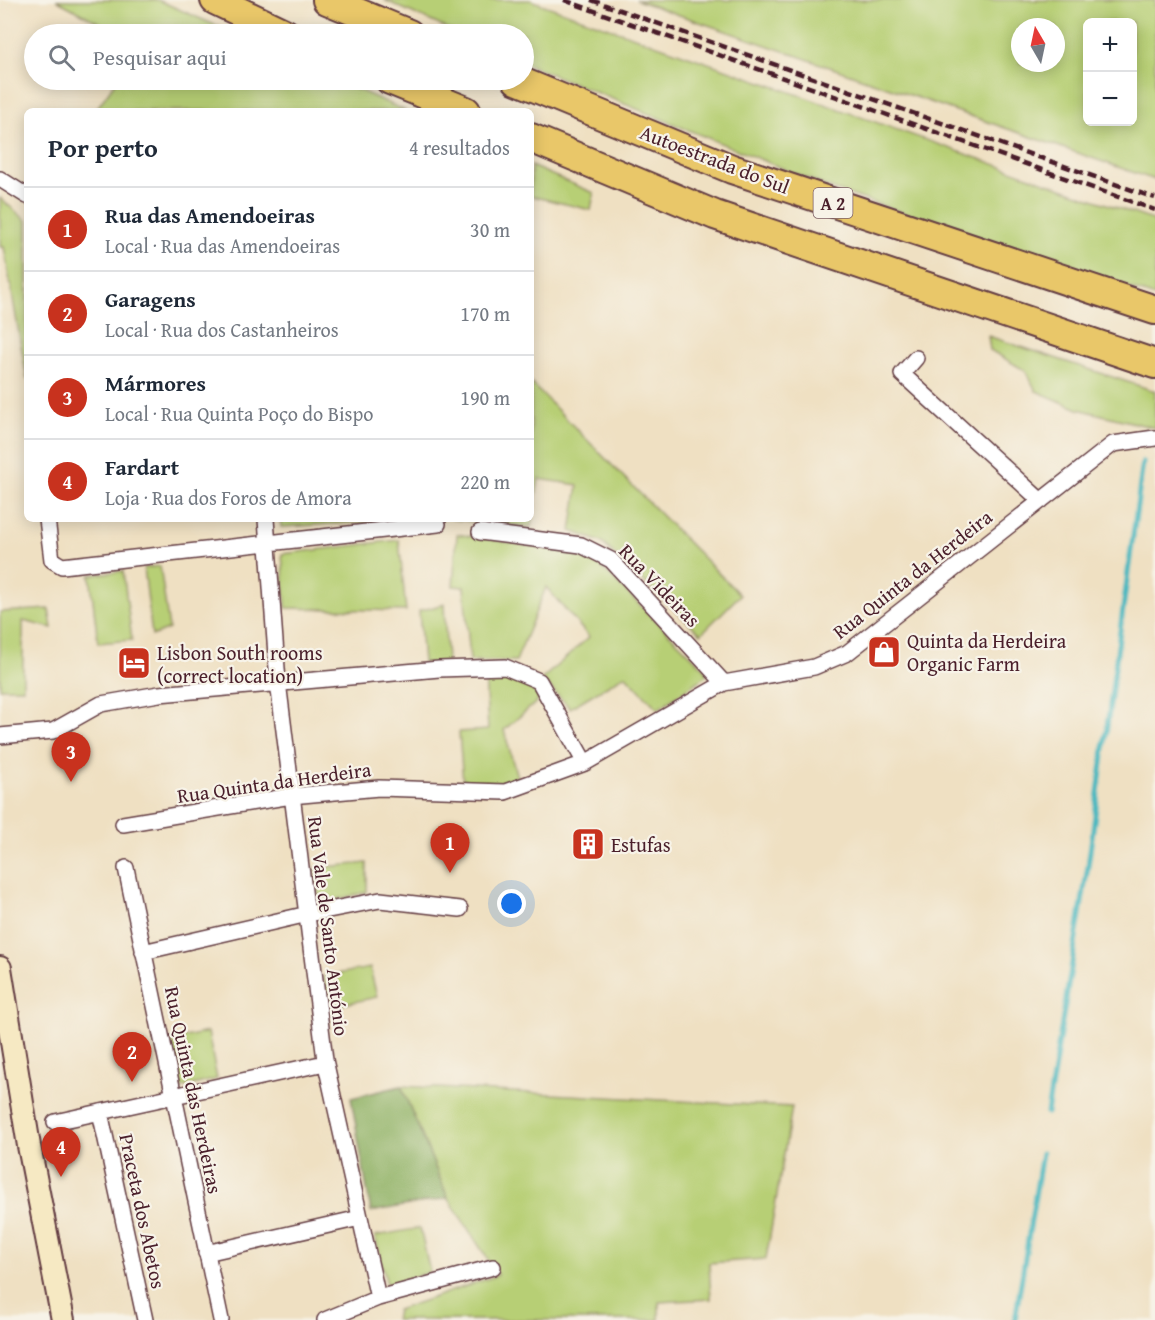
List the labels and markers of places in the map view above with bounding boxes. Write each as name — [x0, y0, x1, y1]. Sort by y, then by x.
place label: Quinta da Herdeira Organic Farm — [907, 626, 1067, 678]
shop icon: Quinta da Herdeira Organic Farm — [866, 634, 902, 670]
place label: Lisbon South rooms (correct location) — [157, 638, 323, 690]
hotel icon: Lisbon South rooms (correct location) — [116, 645, 152, 681]
pin: 3 — [52, 732, 90, 782]
pin: 1 — [430, 824, 470, 873]
building icon: Estufas — [570, 826, 606, 862]
place label: Estufas — [611, 830, 671, 859]
pin: 2 — [112, 1032, 152, 1082]
pin: 4 — [42, 1128, 80, 1177]

